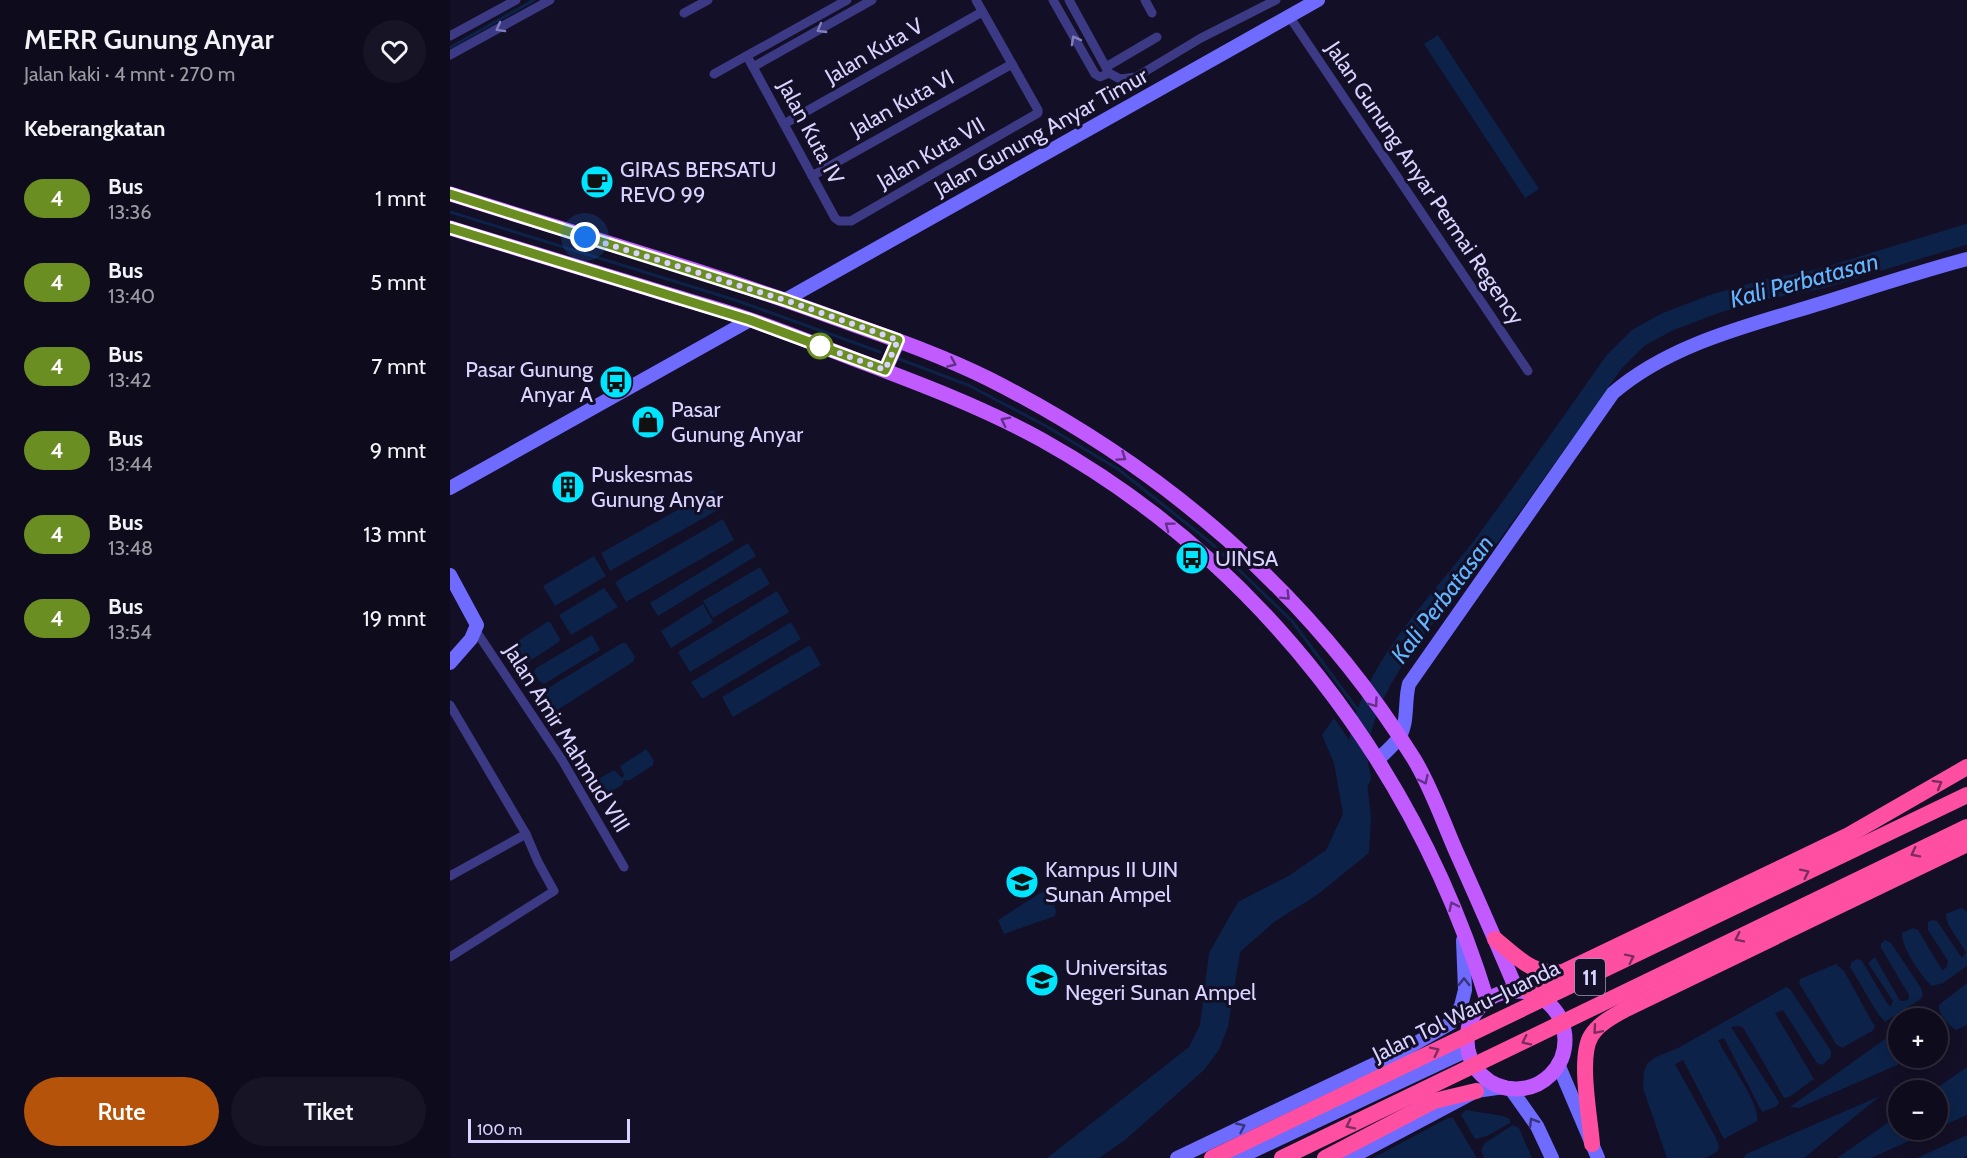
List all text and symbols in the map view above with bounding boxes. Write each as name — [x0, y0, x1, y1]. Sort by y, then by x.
street label: Jalan Kuta V — [819, 12, 928, 90]
button: heart — [363, 20, 426, 83]
one-way arrow — [496, 21, 506, 32]
text: MERR Gunung Anyar — [24, 22, 274, 56]
one-way arrow — [817, 22, 827, 33]
one-way arrow — [1071, 35, 1083, 46]
street label: Jalan Gunung Anyar Permai Regency — [1319, 35, 1530, 330]
text: Jalan kaki · 4 mnt · 270 m — [24, 62, 235, 86]
street label: Jalan Gunung Anyar Timur — [929, 62, 1153, 202]
street label: Jalan Kuta VI — [845, 63, 959, 143]
street label: Jalan Kuta IV — [772, 74, 850, 189]
street label: Jalan Kuta VII — [871, 111, 990, 195]
text: Keberangkatan — [24, 115, 166, 142]
place label: GIRAS BERSATU REVO 99 — [620, 156, 776, 208]
cafe icon: GIRAS BERSATU REVO 99 — [579, 164, 615, 200]
text: Bus — [108, 173, 143, 200]
text: 1 mnt — [375, 185, 426, 212]
text: 4 — [50, 186, 64, 211]
text: 13:36 — [108, 200, 152, 224]
your location — [570, 222, 600, 252]
water label: Kali Perbatasan — [1726, 246, 1882, 314]
text: Bus — [108, 257, 143, 284]
text: 5 mnt — [370, 269, 426, 296]
text: 4 — [50, 270, 64, 295]
text: 13:40 — [108, 284, 155, 308]
unlabelled marker — [807, 333, 833, 359]
text: Bus — [108, 341, 143, 368]
text: 7 mnt — [371, 353, 426, 380]
text: 4 — [50, 354, 64, 379]
place label: Pasar Gunung Anyar A — [465, 356, 594, 408]
one-way arrow — [945, 356, 956, 368]
bus stop icon: Pasar Gunung Anyar A — [598, 364, 634, 400]
text: 13:42 — [108, 368, 152, 392]
place label: Pasar Gunung Anyar — [671, 396, 803, 448]
shop icon: Pasar Gunung Anyar — [630, 404, 666, 440]
one-way arrow — [1000, 417, 1011, 429]
text: Bus — [108, 425, 143, 452]
text: 9 mnt — [370, 437, 426, 464]
text: 4 — [50, 438, 64, 463]
one-way arrow — [1116, 449, 1126, 461]
text: 13:44 — [108, 452, 153, 476]
place label: Puskesmas Gunung Anyar — [591, 461, 723, 513]
building icon: Puskesmas Gunung Anyar — [550, 469, 586, 505]
text: Bus — [108, 509, 143, 536]
text: 13 mnt — [363, 521, 426, 548]
text: 4 — [50, 522, 64, 547]
one-way arrow — [1164, 522, 1175, 533]
water label: Kali Perbatasan — [1384, 529, 1500, 669]
text: 13:48 — [108, 536, 153, 560]
bus stop icon: UINSA — [1174, 540, 1210, 576]
place label: UINSA — [1215, 545, 1279, 572]
one-way arrow — [1280, 589, 1290, 600]
text: Bus — [108, 593, 143, 620]
text: 19 mnt — [363, 605, 426, 632]
text: 4 — [50, 606, 64, 631]
text: 13:54 — [108, 620, 152, 644]
street label: Jalan Amir Mahmud VIII — [498, 638, 636, 837]
one-way arrow — [1367, 696, 1378, 707]
one-way arrow — [1417, 774, 1429, 785]
one-way arrow — [1932, 779, 1942, 791]
one-way arrow — [1910, 846, 1921, 857]
place label: Kampus II UIN Sunan Ampel — [1045, 856, 1178, 908]
school or university icon: Kampus II UIN Sunan Ampel — [1004, 864, 1040, 900]
one-way arrow — [1799, 869, 1810, 881]
one-way arrow — [1448, 901, 1460, 912]
one-way arrow — [1735, 930, 1746, 942]
one-way arrow — [1623, 953, 1634, 965]
place label: Universitas Negeri Sunan Ampel — [1065, 954, 1257, 1006]
street label: Jalan Tol Waru–Juanda — [1367, 954, 1564, 1068]
road number: 11 — [1575, 959, 1605, 995]
school or university icon: Universitas Negeri Sunan Ampel — [1024, 962, 1060, 998]
one-way arrow — [1458, 978, 1470, 987]
map controls — [1888, 1008, 1948, 1140]
button: + — [1888, 1008, 1948, 1068]
one-way arrow — [1593, 1023, 1604, 1034]
one-way arrow — [1521, 1033, 1532, 1045]
one-way arrow — [1428, 1047, 1439, 1059]
button: Rute — [24, 1077, 219, 1146]
button: Tiket — [231, 1077, 426, 1146]
button: − — [1888, 1080, 1948, 1140]
scale bar — [468, 1116, 630, 1144]
one-way arrow — [1346, 1118, 1357, 1130]
one-way arrow — [1529, 1118, 1541, 1128]
text: 100 m — [477, 1120, 522, 1139]
one-way arrow — [1234, 1123, 1245, 1135]

